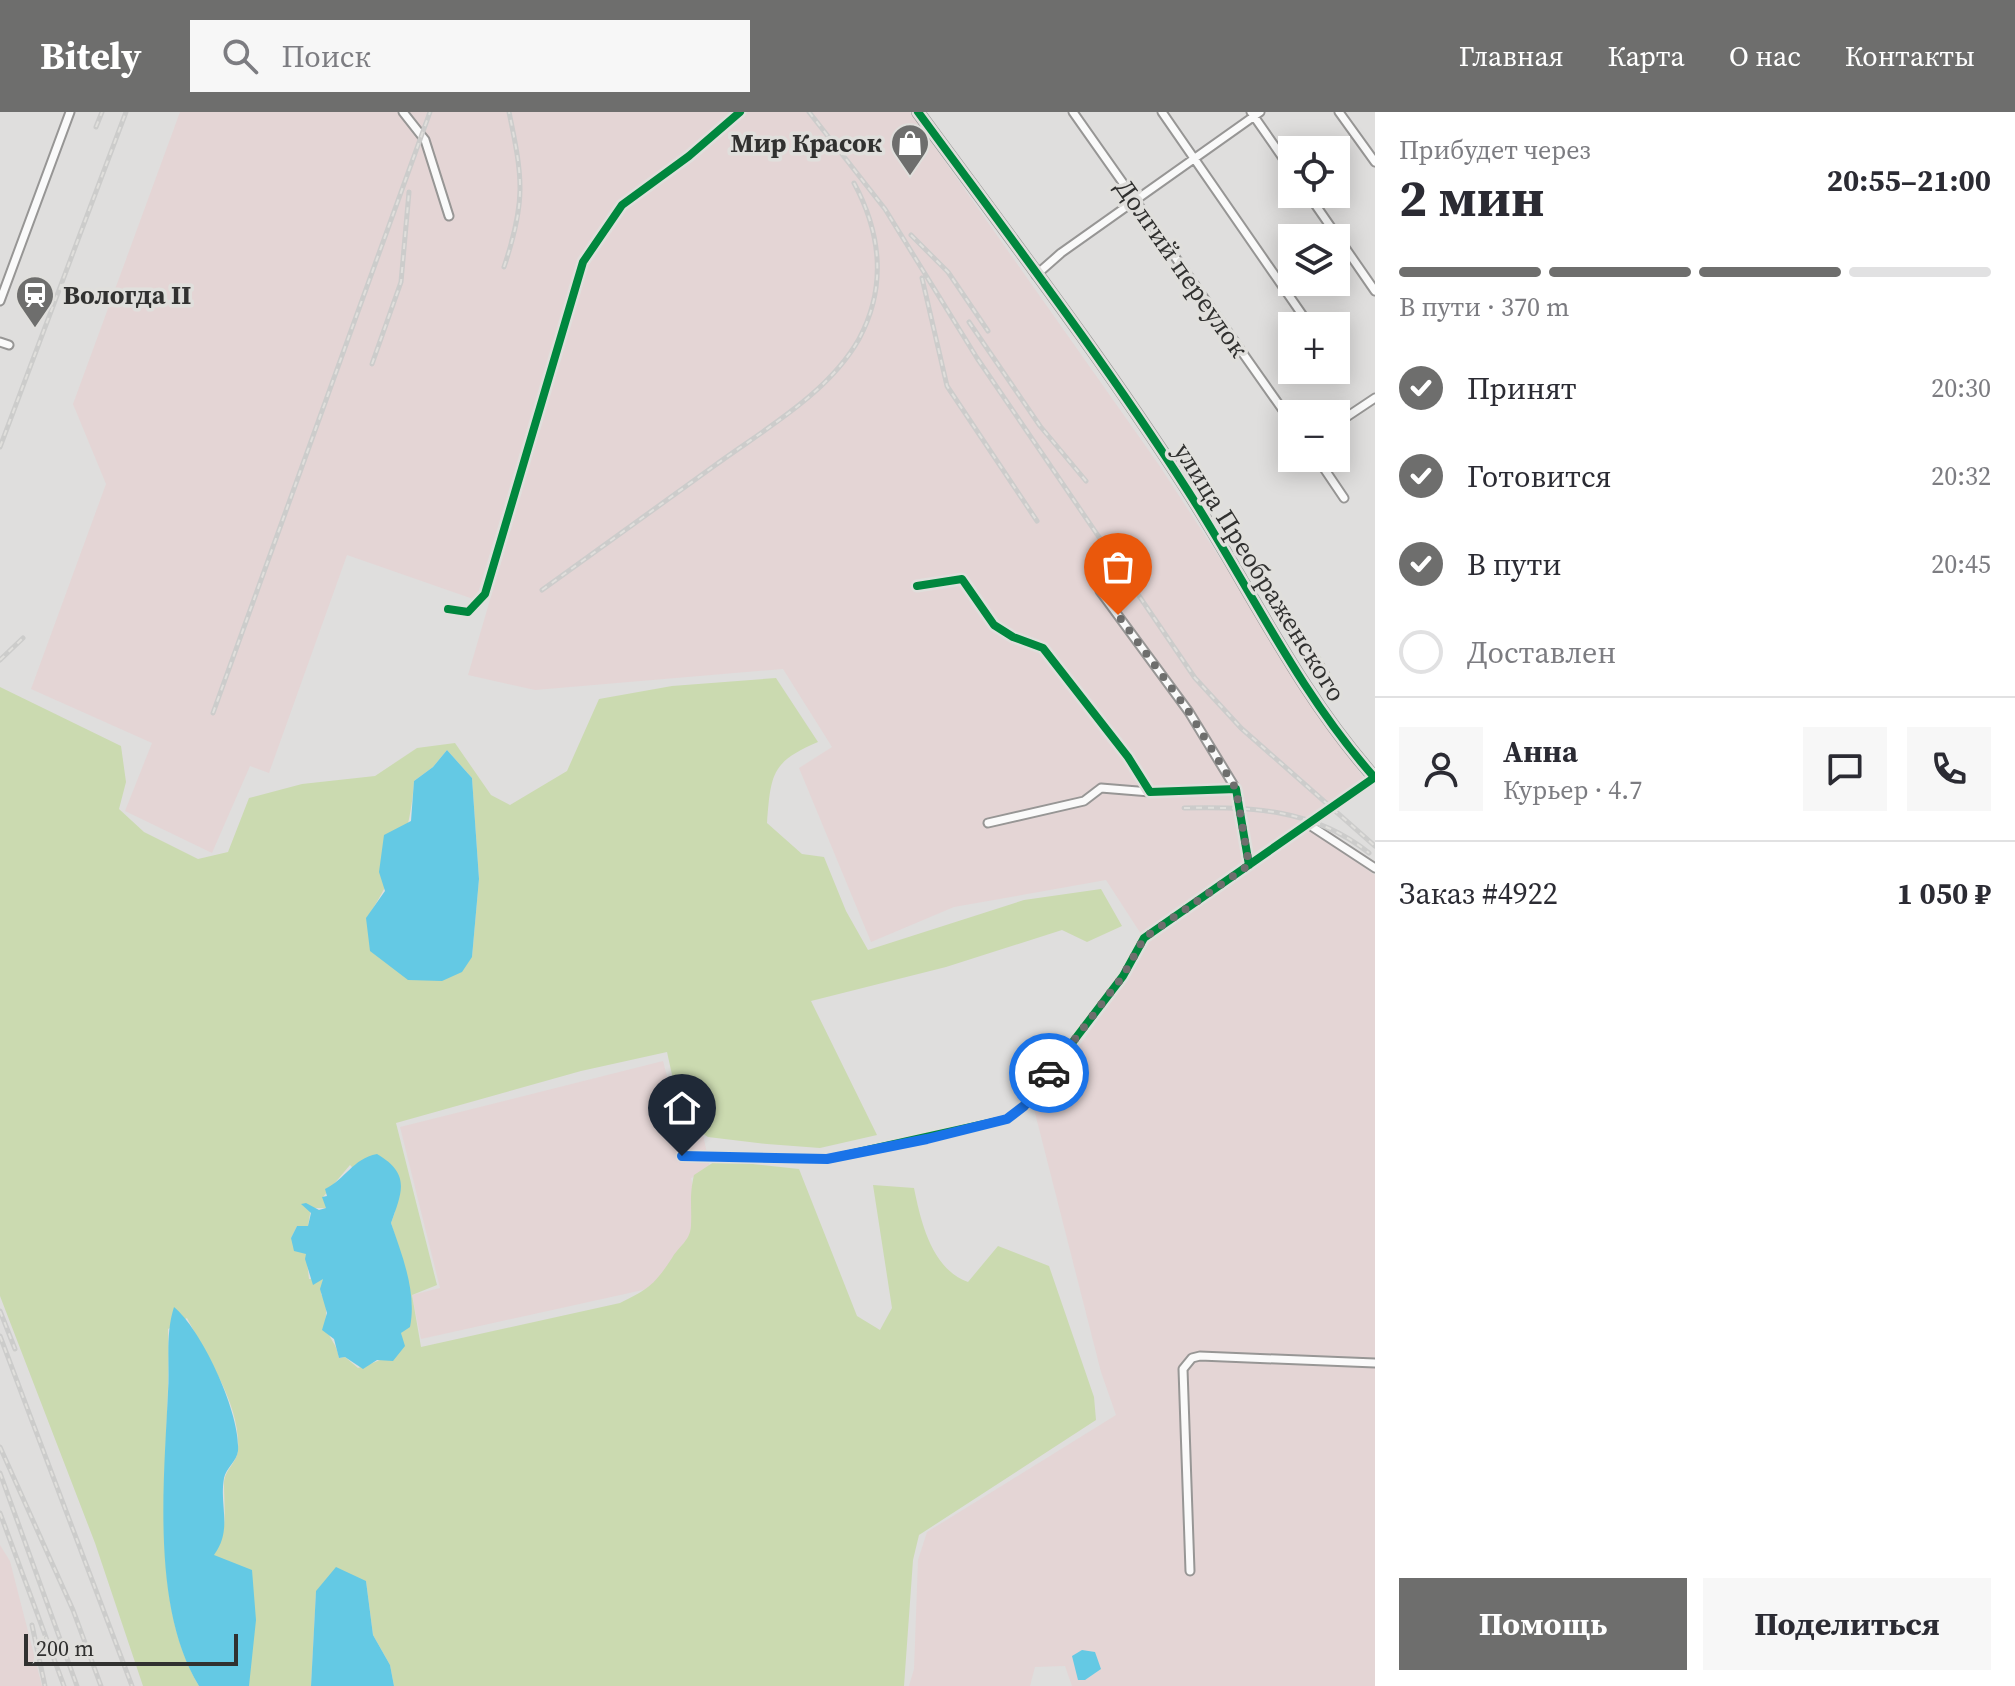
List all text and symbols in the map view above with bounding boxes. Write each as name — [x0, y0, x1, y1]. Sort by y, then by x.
search box — [190, 20, 750, 92]
text: Bitely — [40, 30, 142, 82]
icon: search — [218, 34, 262, 78]
text: Поиск — [282, 36, 371, 77]
text: Главная — [1459, 37, 1564, 75]
text: Карта — [1608, 37, 1685, 75]
text: О нас — [1729, 37, 1801, 75]
text: Контакты — [1845, 37, 1975, 75]
shop icon: Мир Красок — [889, 122, 931, 177]
place label: Мир Красок — [730, 125, 883, 161]
text: Прибудет через — [1399, 132, 1591, 168]
map controls — [1278, 136, 1350, 472]
button: locate — [1278, 136, 1350, 208]
text: 20:55–21:00 — [1827, 160, 1991, 201]
text: 2 мин — [1399, 162, 1544, 233]
street label: Долгий переулок — [1107, 172, 1257, 365]
button: layers — [1278, 224, 1350, 296]
station icon: Вологда II — [14, 274, 56, 329]
place label: Вологда II — [63, 277, 191, 313]
text: В пути · 370 m — [1399, 289, 1569, 325]
button: + — [1278, 312, 1350, 384]
icon: check — [1399, 366, 1443, 410]
text: Принят — [1467, 368, 1577, 409]
text: 20:30 — [1931, 370, 1991, 406]
button: − — [1278, 400, 1350, 472]
street label: улица Преображенского — [1165, 436, 1355, 708]
icon: check — [1399, 454, 1443, 498]
text: Готовится — [1467, 456, 1611, 497]
text: 20:32 — [1931, 458, 1991, 494]
pin — [1084, 533, 1152, 615]
icon: check — [1399, 542, 1443, 586]
text: В пути — [1467, 544, 1562, 585]
icon: bag — [1096, 545, 1140, 589]
text: 20:45 — [1931, 546, 1991, 582]
text: Доставлен — [1467, 632, 1616, 673]
button: person — [1399, 727, 1483, 811]
button: chat — [1803, 727, 1887, 811]
button: phone — [1907, 727, 1991, 811]
text: Анна — [1503, 731, 1578, 772]
text: Курьер · 4.7 — [1503, 772, 1642, 808]
text: Заказ #4922 — [1399, 873, 1558, 914]
text: 1 050 ₽ — [1897, 873, 1991, 914]
courier — [1009, 1033, 1089, 1113]
icon: car — [1027, 1051, 1071, 1095]
pin — [648, 1074, 716, 1156]
icon: home — [660, 1086, 704, 1130]
button: Помощь — [1399, 1578, 1687, 1670]
button: Поделиться — [1703, 1578, 1991, 1670]
scale bar — [24, 1630, 238, 1666]
text: 200 m — [36, 1633, 94, 1663]

